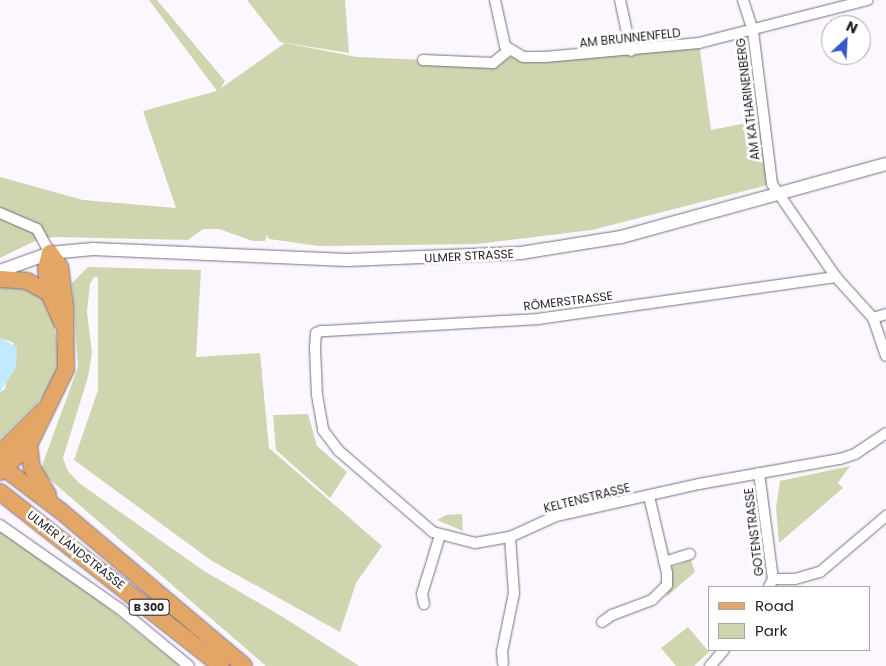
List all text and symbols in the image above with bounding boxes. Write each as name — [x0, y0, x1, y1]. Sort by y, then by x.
north arrow — [821, 15, 871, 65]
text: N — [843, 16, 861, 39]
street label: AM BRUNNENFELD — [579, 26, 681, 50]
street label: AM KATHARINENBERG — [733, 37, 763, 161]
street label: ULMER STRASSE — [424, 246, 514, 266]
street label: RÖMERSTRASSE — [523, 288, 613, 314]
street label: KELTENSTRASSE — [542, 480, 632, 516]
street label: GOTENSTRASSE — [741, 487, 767, 577]
street label: ULMER LANDSTRASSE — [24, 508, 128, 592]
legend — [708, 586, 871, 651]
text: Road — [755, 595, 794, 616]
road number: B 300 — [128, 598, 170, 616]
text: Park — [755, 620, 787, 641]

